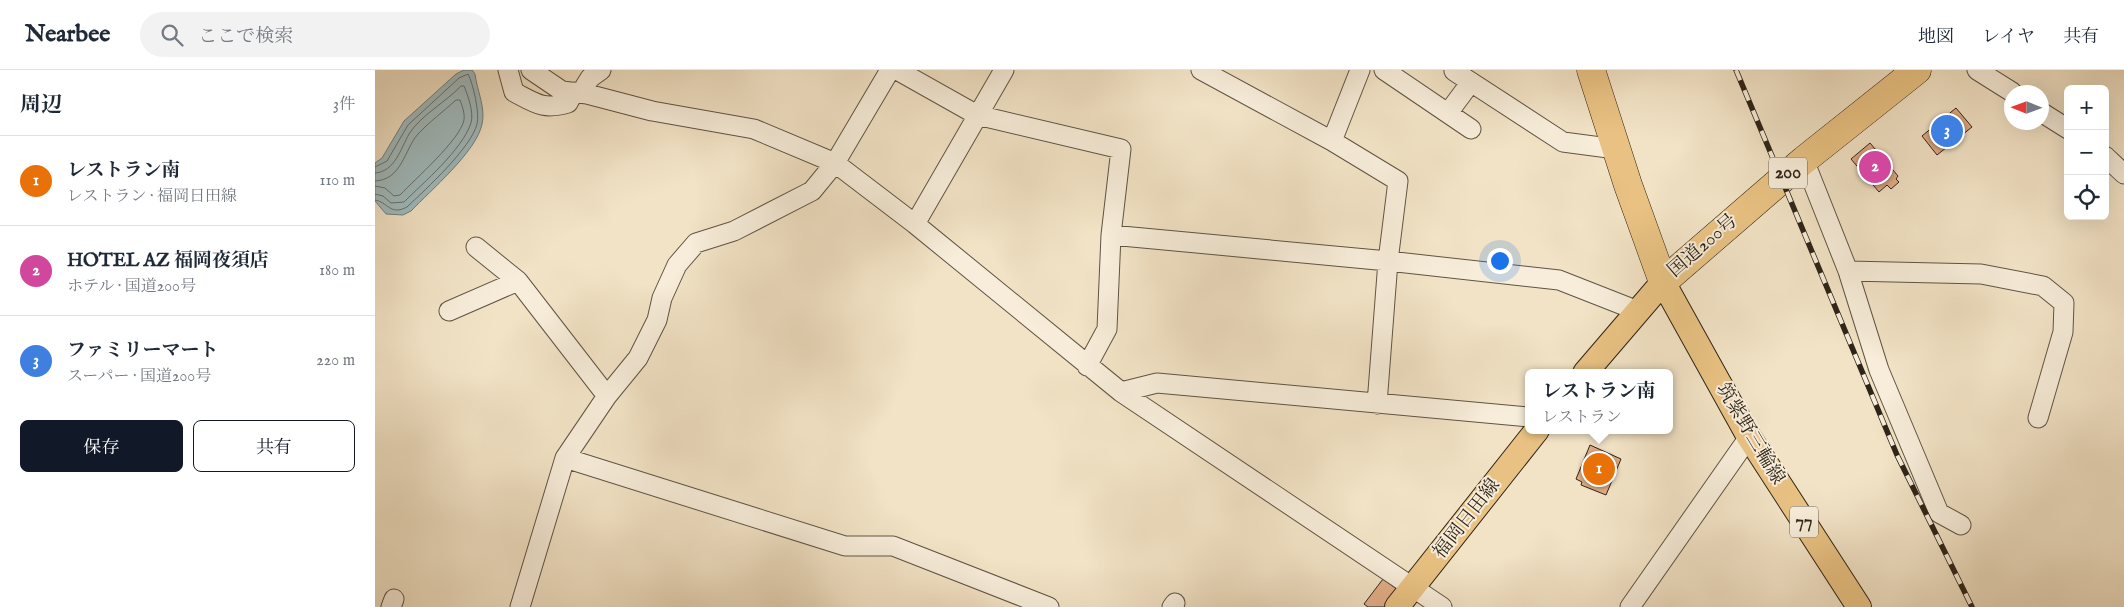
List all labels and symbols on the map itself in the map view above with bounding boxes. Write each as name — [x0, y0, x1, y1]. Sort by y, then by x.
north arrow — [2004, 85, 2049, 130]
pin: 3 — [1931, 112, 1963, 150]
pin: 2 — [1859, 148, 1891, 186]
road number: 200 — [1769, 158, 1807, 189]
street label: 国道200号 — [1663, 209, 1743, 283]
your location — [1487, 248, 1513, 274]
street label: 筑紫野三輪線 — [1710, 379, 1790, 489]
pin: 1 — [1583, 450, 1615, 488]
street label: 福岡日田線 — [1428, 474, 1506, 564]
road number: 77 — [1790, 507, 1818, 538]

